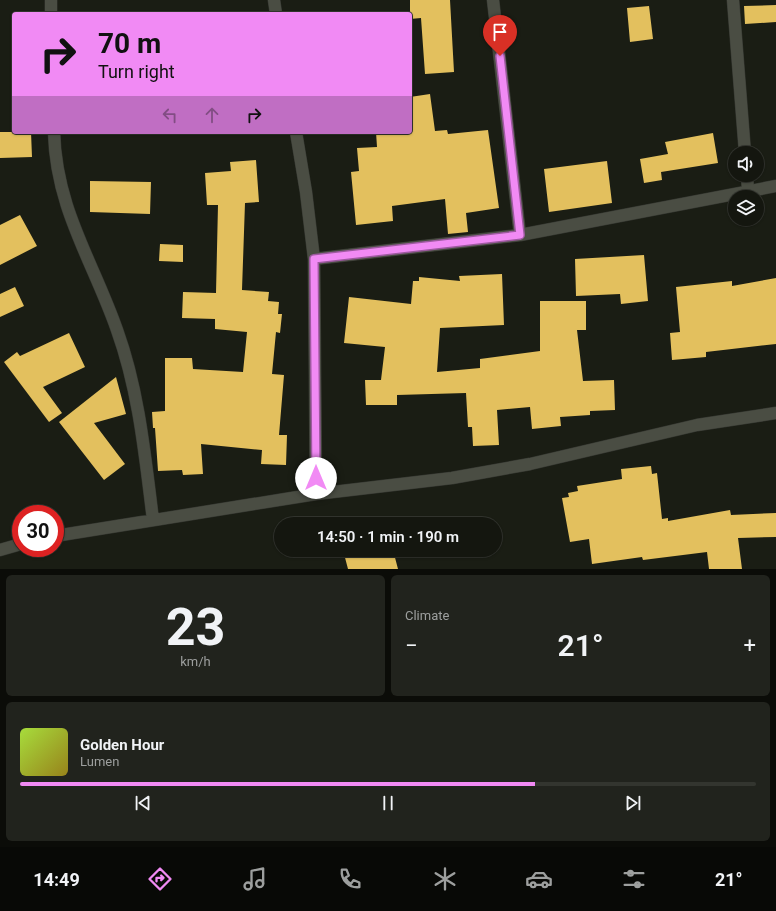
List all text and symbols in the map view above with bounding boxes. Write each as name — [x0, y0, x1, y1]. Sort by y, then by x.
pin — [483, 15, 517, 56]
icon: arrive — [489, 21, 511, 43]
text: 70 m — [98, 27, 161, 60]
icon: right — [32, 28, 84, 80]
text: Turn right — [98, 61, 175, 82]
icon: left — [159, 104, 181, 126]
icon: ahead — [201, 104, 223, 126]
icon: right — [243, 104, 265, 126]
map controls — [728, 146, 764, 226]
button: sound — [728, 146, 764, 182]
button: layers — [728, 190, 764, 226]
position arrow — [295, 457, 337, 499]
speed limit sign: 30 — [12, 505, 64, 557]
text: 14:50 · 1 min · 190 m — [317, 528, 459, 546]
text: 23 — [166, 597, 225, 658]
text: Climate — [405, 608, 449, 623]
text: 21° — [558, 628, 603, 663]
text: − — [405, 633, 418, 658]
text: + — [744, 633, 756, 658]
text: km/h — [180, 654, 211, 669]
text: Golden Hour — [80, 736, 164, 754]
text: Lumen — [80, 754, 119, 769]
icon: previous — [132, 792, 154, 814]
icon: pause — [377, 792, 399, 814]
icon: next — [622, 792, 644, 814]
icon: directions — [146, 865, 174, 893]
icon: music — [241, 865, 269, 893]
icon: phone — [336, 865, 364, 893]
icon: climate — [431, 865, 459, 893]
icon: car — [525, 865, 553, 893]
icon: filters — [620, 865, 648, 893]
text: 14:49 — [33, 869, 80, 890]
text: 21° — [715, 869, 743, 890]

